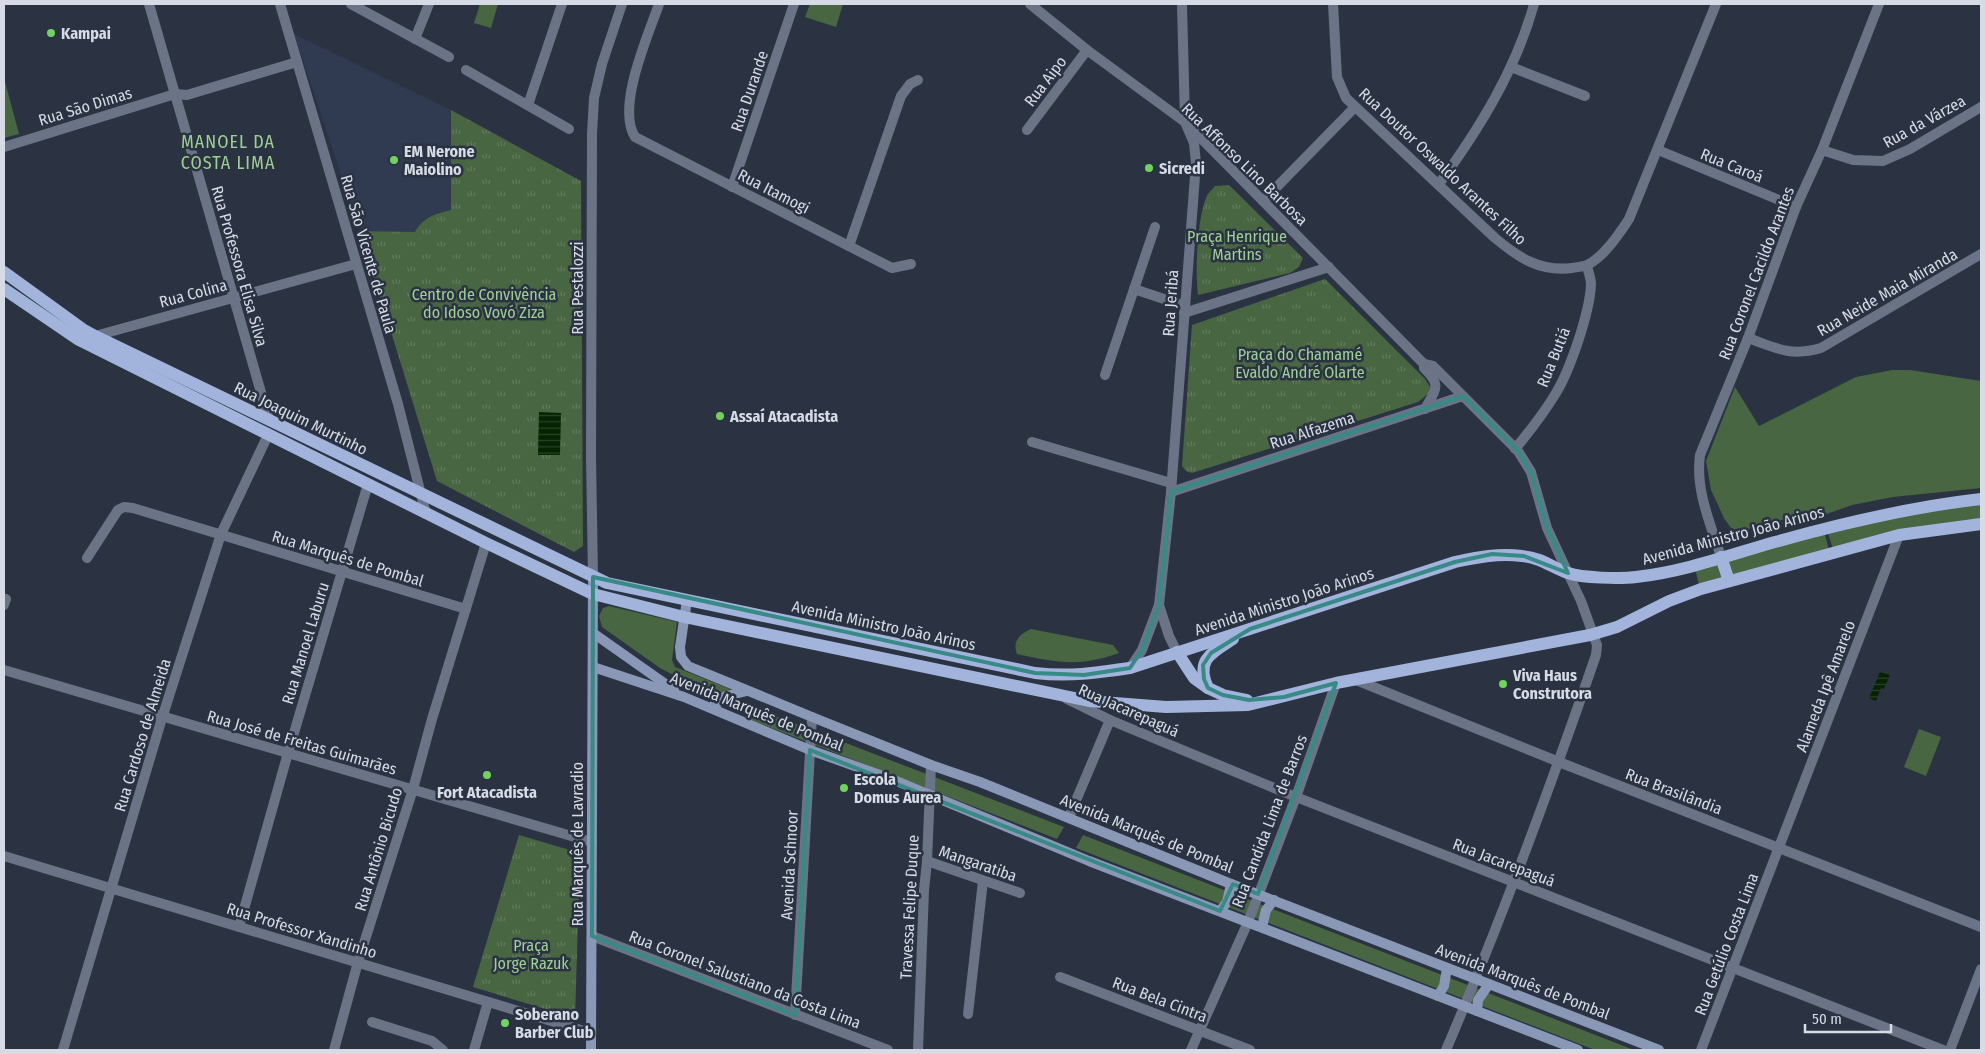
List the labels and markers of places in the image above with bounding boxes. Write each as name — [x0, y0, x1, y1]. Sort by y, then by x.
place label: Kampai — [61, 24, 111, 43]
marker: Kampai — [45, 27, 57, 39]
place label: EM Nerone Maiolino — [404, 142, 475, 179]
marker: EM Nerone Maiolino — [388, 154, 400, 166]
place label: Sicredi — [1159, 159, 1205, 178]
marker: Sicredi — [1143, 162, 1155, 174]
place label: Assaí Atacadista — [729, 407, 838, 426]
marker: Assaí Atacadista — [714, 410, 726, 422]
place label: Viva Haus Construtora — [1512, 666, 1592, 703]
marker: Viva Haus Construtora — [1497, 678, 1509, 690]
marker: Fort Atacadista — [481, 769, 493, 781]
place label: Escola Domus Aurea — [854, 770, 941, 807]
marker: Escola Domus Aurea — [838, 782, 850, 794]
place label: Fort Atacadista — [437, 783, 537, 802]
place label: Soberano Barber Club — [515, 1005, 594, 1042]
marker: Soberano Barber Club — [499, 1017, 511, 1029]

